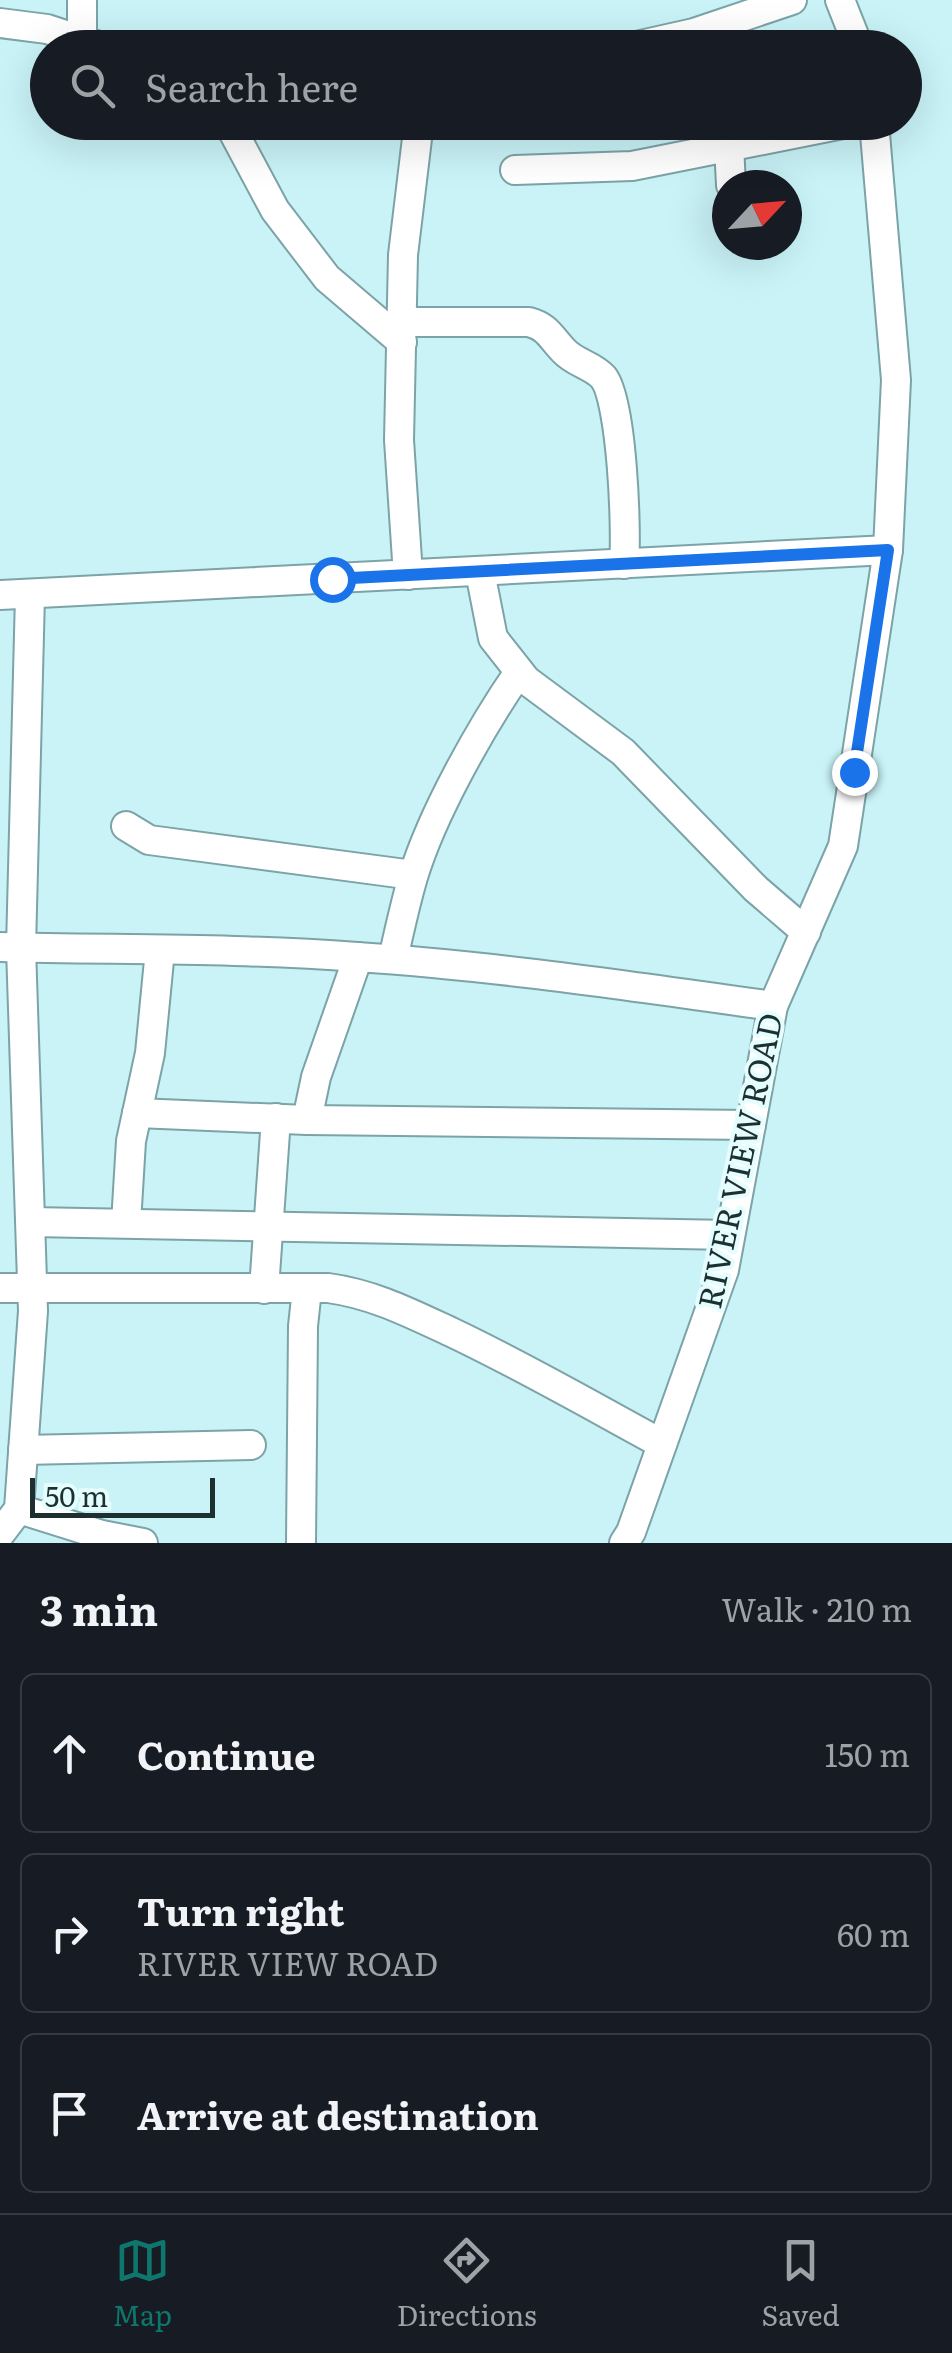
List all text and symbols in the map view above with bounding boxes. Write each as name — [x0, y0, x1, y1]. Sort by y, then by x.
search box — [30, 30, 922, 140]
text: Search here — [145, 57, 358, 114]
icon: search — [65, 58, 120, 113]
north arrow — [712, 170, 802, 260]
route start — [310, 557, 356, 603]
route end — [832, 750, 878, 796]
street label: RIVER VIEW ROAD — [683, 1008, 793, 1313]
scale bar — [30, 1473, 215, 1518]
text: 50 m — [45, 1474, 108, 1516]
text: 3 min — [40, 1577, 158, 1639]
text: Walk · 210 m — [721, 1584, 912, 1632]
text: Continue — [137, 1725, 315, 1782]
icon: ahead — [42, 1726, 97, 1781]
text: 150 m — [825, 1729, 910, 1777]
text: Turn right — [137, 1881, 344, 1938]
icon: right — [42, 1906, 97, 1961]
text: 60 m — [837, 1909, 910, 1957]
text: RIVER VIEW ROAD — [137, 1938, 438, 1986]
text: Arrive at destination — [137, 2085, 539, 2142]
icon: arrive — [42, 2086, 97, 2141]
tab: Map — [112, 2233, 172, 2335]
tab: Directions — [397, 2233, 537, 2335]
tab: Saved — [762, 2233, 840, 2335]

